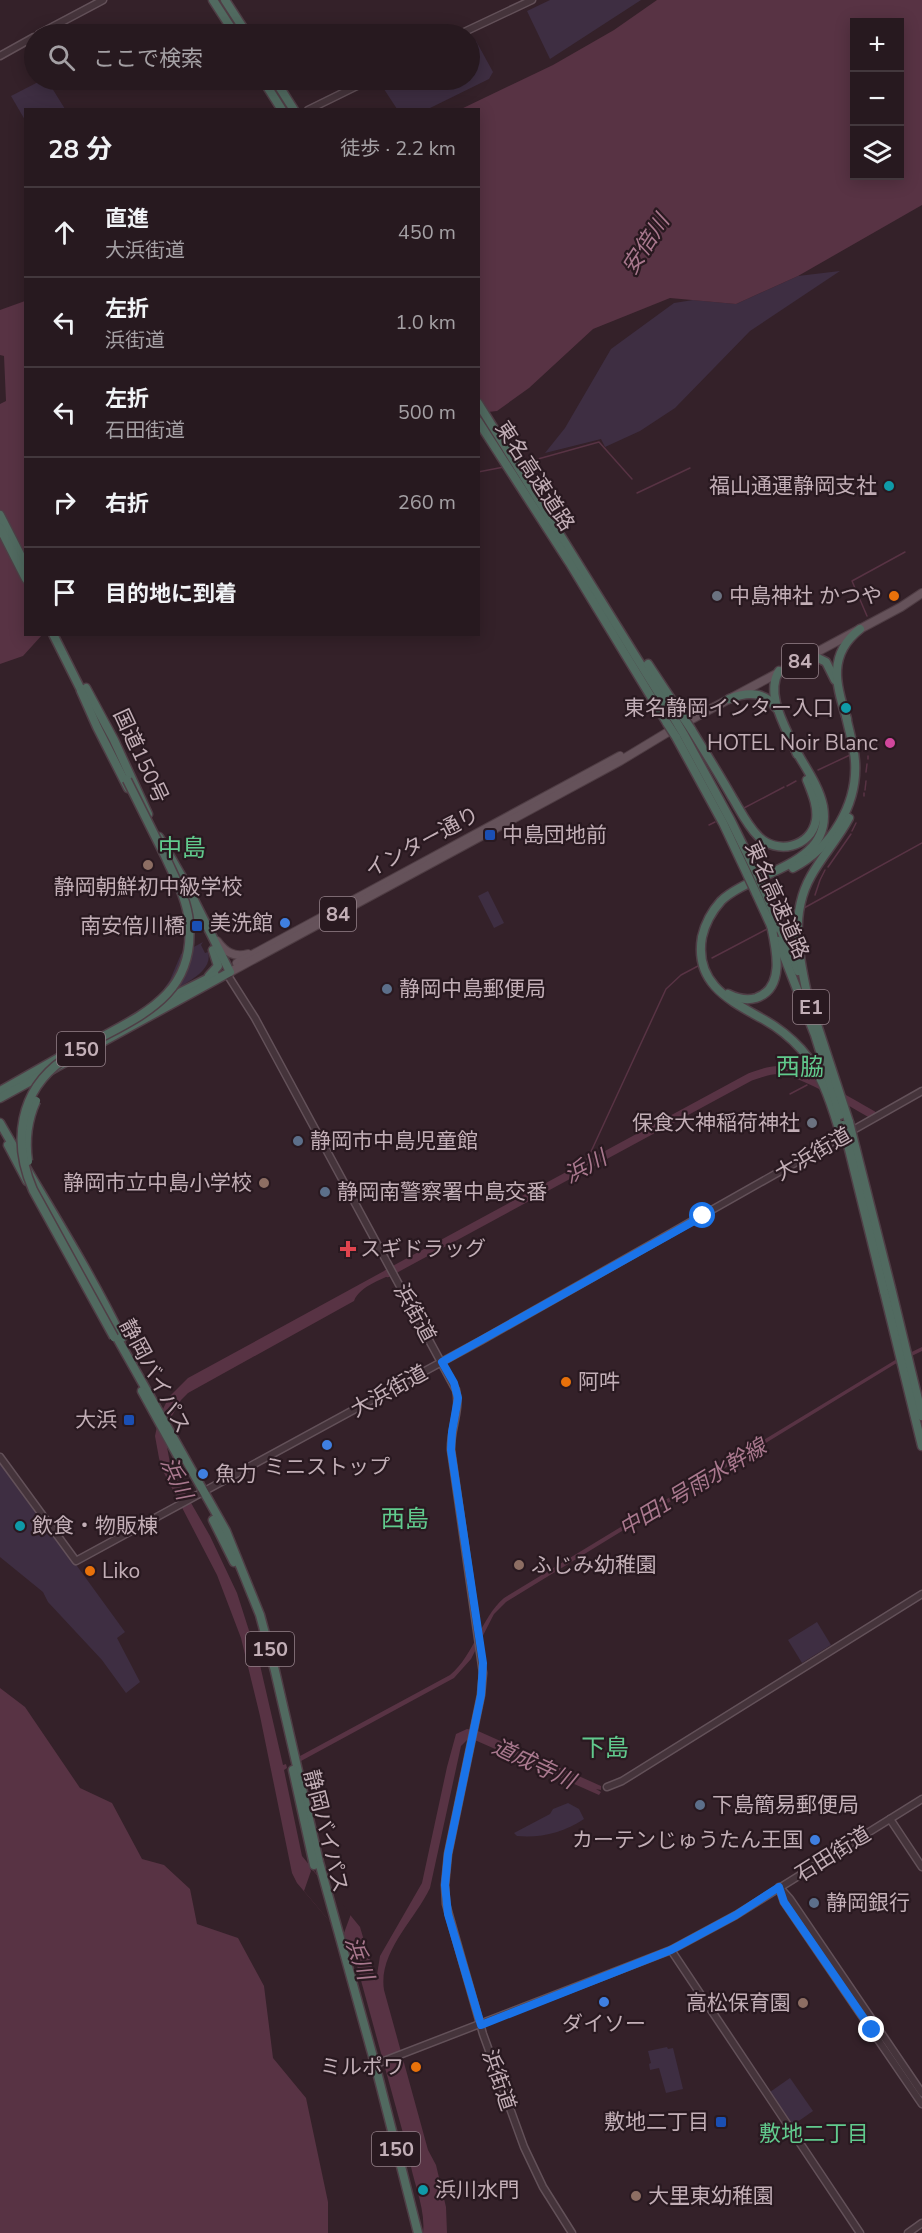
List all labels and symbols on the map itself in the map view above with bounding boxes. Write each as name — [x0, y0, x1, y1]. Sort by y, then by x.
water label: 安倍川 — [615, 207, 677, 280]
street label: 東名高速道路 — [489, 416, 581, 536]
place label: 福山通運静岡支社 — [709, 472, 877, 500]
marker: 福山通運静岡支社 — [882, 479, 896, 493]
place label: 中島神社 — [729, 582, 813, 610]
place label: かつや — [819, 582, 882, 610]
marker: 中島神社 — [710, 589, 724, 603]
marker: かつや — [887, 589, 901, 603]
road number: 84 — [782, 644, 818, 678]
place label: 東名静岡インター入口 — [624, 694, 834, 722]
marker: 東名静岡インター入口 — [839, 701, 853, 715]
street label: 国道150号 — [107, 704, 175, 808]
place label: HOTEL Noir Blanc — [707, 729, 878, 757]
marker: HOTEL Noir Blanc — [883, 736, 897, 750]
street label: インター通り — [360, 800, 484, 884]
place label: 中島団地前 — [502, 821, 607, 849]
marker: 中島団地前 — [483, 828, 497, 842]
district label: 中島 — [158, 832, 206, 864]
street label: 東名高速道路 — [739, 837, 815, 963]
marker: 静岡朝鮮初中級学校 — [141, 858, 155, 872]
place label: 静岡朝鮮初中級学校 — [54, 873, 243, 901]
road number: 84 — [320, 897, 356, 931]
place label: 美洗館 — [210, 909, 273, 937]
place label: 南安倍川橋 — [80, 912, 185, 940]
marker: 美洗館 — [278, 916, 292, 930]
marker: 南安倍川橋 — [190, 919, 204, 933]
place label: 静岡中島郵便局 — [399, 975, 546, 1003]
marker: 静岡中島郵便局 — [380, 982, 394, 996]
road number: E1 — [793, 990, 829, 1024]
road number: 150 — [57, 1032, 105, 1066]
district label: 西脇 — [776, 1051, 824, 1083]
place label: 保食大神稲荷神社 — [632, 1109, 800, 1137]
marker: 保食大神稲荷神社 — [805, 1116, 819, 1130]
street label: 大浜街道 — [770, 1121, 856, 1187]
place label: 静岡市中島児童館 — [310, 1127, 478, 1155]
marker: 静岡市中島児童館 — [291, 1134, 305, 1148]
water label: 浜川 — [559, 1142, 614, 1190]
place label: 静岡市立中島小学校 — [63, 1169, 252, 1197]
marker: 静岡市立中島小学校 — [257, 1176, 271, 1190]
place label: 静岡南警察署中島交番 — [337, 1178, 547, 1206]
marker: 静岡南警察署中島交番 — [318, 1185, 332, 1199]
route start — [689, 1202, 715, 1228]
place label: スギドラッグ — [360, 1235, 486, 1263]
marker: スギドラッグ — [341, 1242, 355, 1256]
street label: 浜街道 — [387, 1279, 443, 1347]
street label: 静岡バイパス — [113, 1314, 197, 1438]
street label: 大浜街道 — [345, 1358, 433, 1424]
place label: 阿吽 — [578, 1368, 620, 1396]
marker: 阿吽 — [559, 1375, 573, 1389]
place label: 大浜 — [75, 1406, 117, 1434]
marker: 大浜 — [122, 1413, 136, 1427]
water label: 中田1号雨水幹線 — [613, 1430, 774, 1544]
marker: ミニストップ — [320, 1438, 334, 1452]
water label: 浜川 — [153, 1452, 200, 1507]
place label: ミニストップ — [264, 1453, 390, 1481]
place label: 魚力 — [215, 1460, 257, 1488]
marker: 魚力 — [196, 1467, 210, 1481]
district label: 西島 — [381, 1503, 429, 1535]
place label: 飲食・物販棟 — [32, 1512, 158, 1540]
marker: 飲食・物販棟 — [13, 1519, 27, 1533]
place label: ふじみ幼稚園 — [531, 1551, 657, 1579]
place label: Liko — [102, 1557, 140, 1585]
marker: ふじみ幼稚園 — [512, 1558, 526, 1572]
marker: Liko — [83, 1564, 97, 1578]
road number: 150 — [246, 1632, 294, 1666]
water label: 道成寺川 — [487, 1732, 582, 1797]
district label: 下島 — [581, 1732, 629, 1764]
street label: 静岡バイパス — [297, 1767, 355, 1895]
place label: 下島簡易郵便局 — [712, 1791, 859, 1819]
marker: 下島簡易郵便局 — [693, 1798, 707, 1812]
street label: 石田街道 — [790, 1820, 876, 1888]
place label: カーテンじゅうたん王国 — [572, 1826, 803, 1854]
marker: カーテンじゅうたん王国 — [808, 1833, 822, 1847]
place label: 静岡銀行 — [826, 1889, 910, 1917]
marker: 静岡銀行 — [807, 1896, 821, 1910]
water label: 浜川 — [338, 1933, 381, 1986]
place label: 高松保育園 — [686, 1989, 791, 2017]
marker: ダイソー — [597, 1995, 611, 2009]
marker: 高松保育園 — [796, 1996, 810, 2010]
place label: ダイソー — [562, 2010, 646, 2038]
route end — [858, 2016, 884, 2042]
street label: 浜街道 — [476, 2046, 522, 2114]
place label: ミルポワ — [320, 2053, 404, 2081]
marker: ミルポワ — [409, 2060, 423, 2074]
place label: 敷地二丁目 — [604, 2108, 709, 2136]
marker: 敷地二丁目 — [714, 2115, 728, 2129]
district label: 敷地二丁目 — [759, 2119, 869, 2149]
road number: 150 — [372, 2132, 420, 2166]
place label: 浜川水門 — [435, 2176, 519, 2204]
place label: 大里東幼稚園 — [648, 2182, 774, 2210]
marker: 浜川水門 — [416, 2183, 430, 2197]
marker: 大里東幼稚園 — [629, 2189, 643, 2203]

